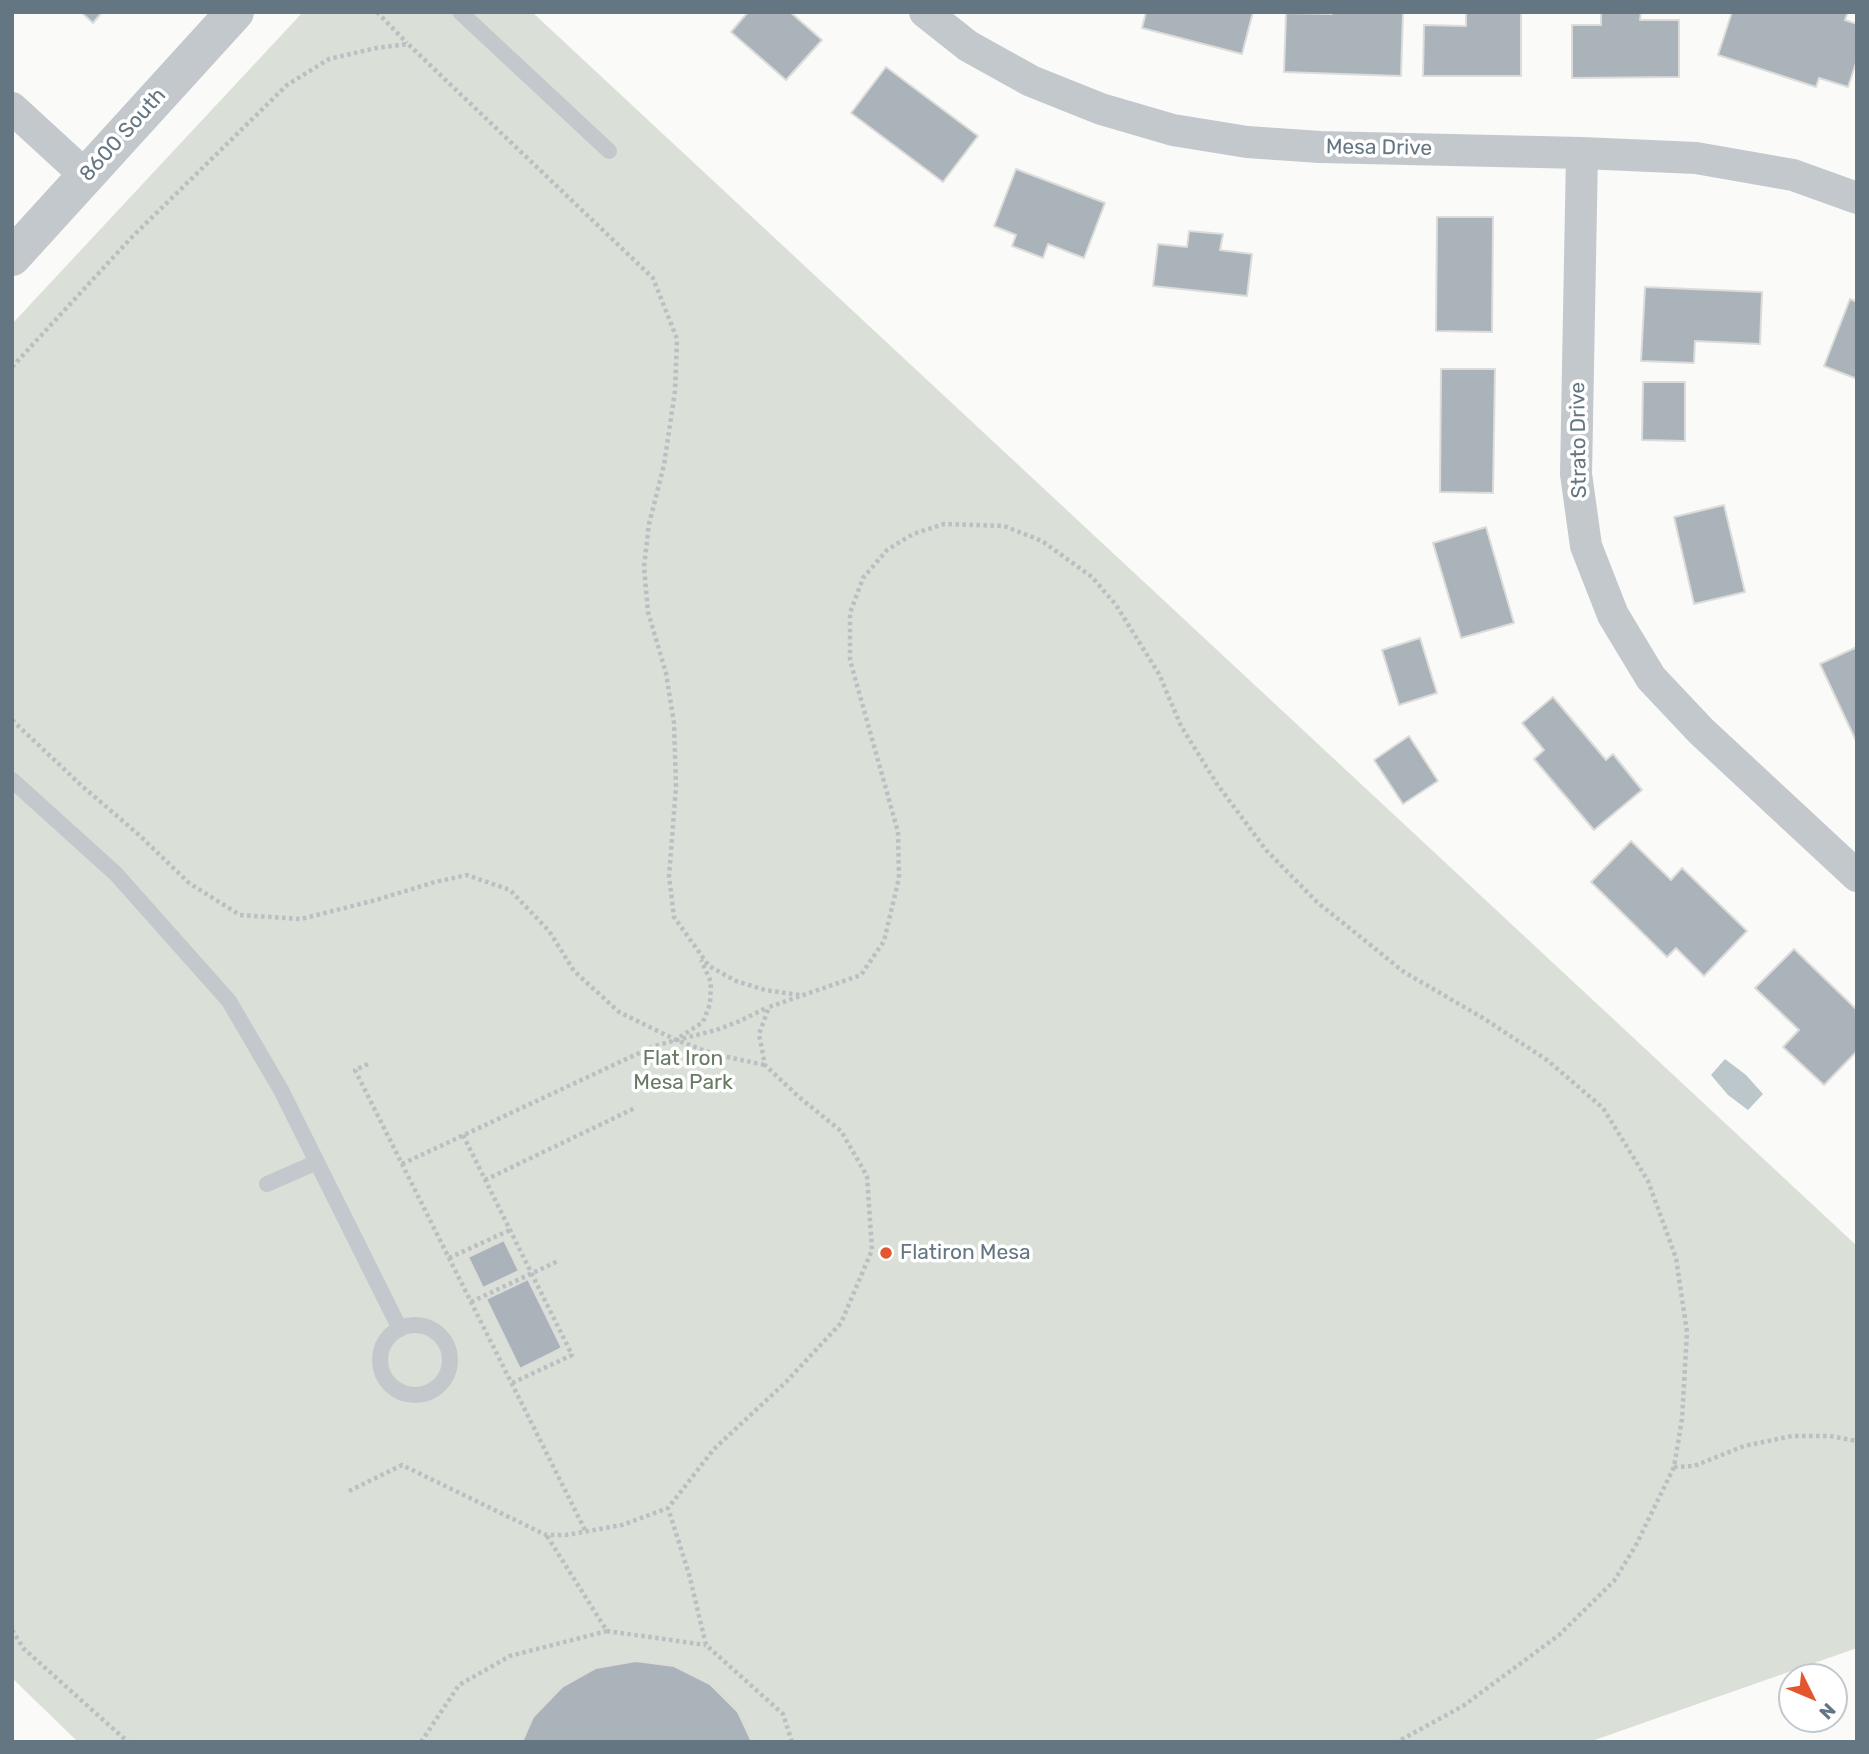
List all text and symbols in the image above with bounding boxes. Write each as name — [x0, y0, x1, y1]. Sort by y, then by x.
street label: 8600 South — [75, 83, 171, 187]
street label: Mesa Drive — [1326, 134, 1432, 162]
street label: Strato Drive — [1565, 382, 1593, 498]
park label: Flat Iron Mesa Park — [633, 1046, 733, 1096]
place label: Flatiron Mesa — [900, 1240, 1031, 1266]
marker: Flatiron Mesa — [878, 1245, 894, 1261]
north arrow — [1778, 1663, 1848, 1733]
text: N — [1814, 1698, 1840, 1724]

